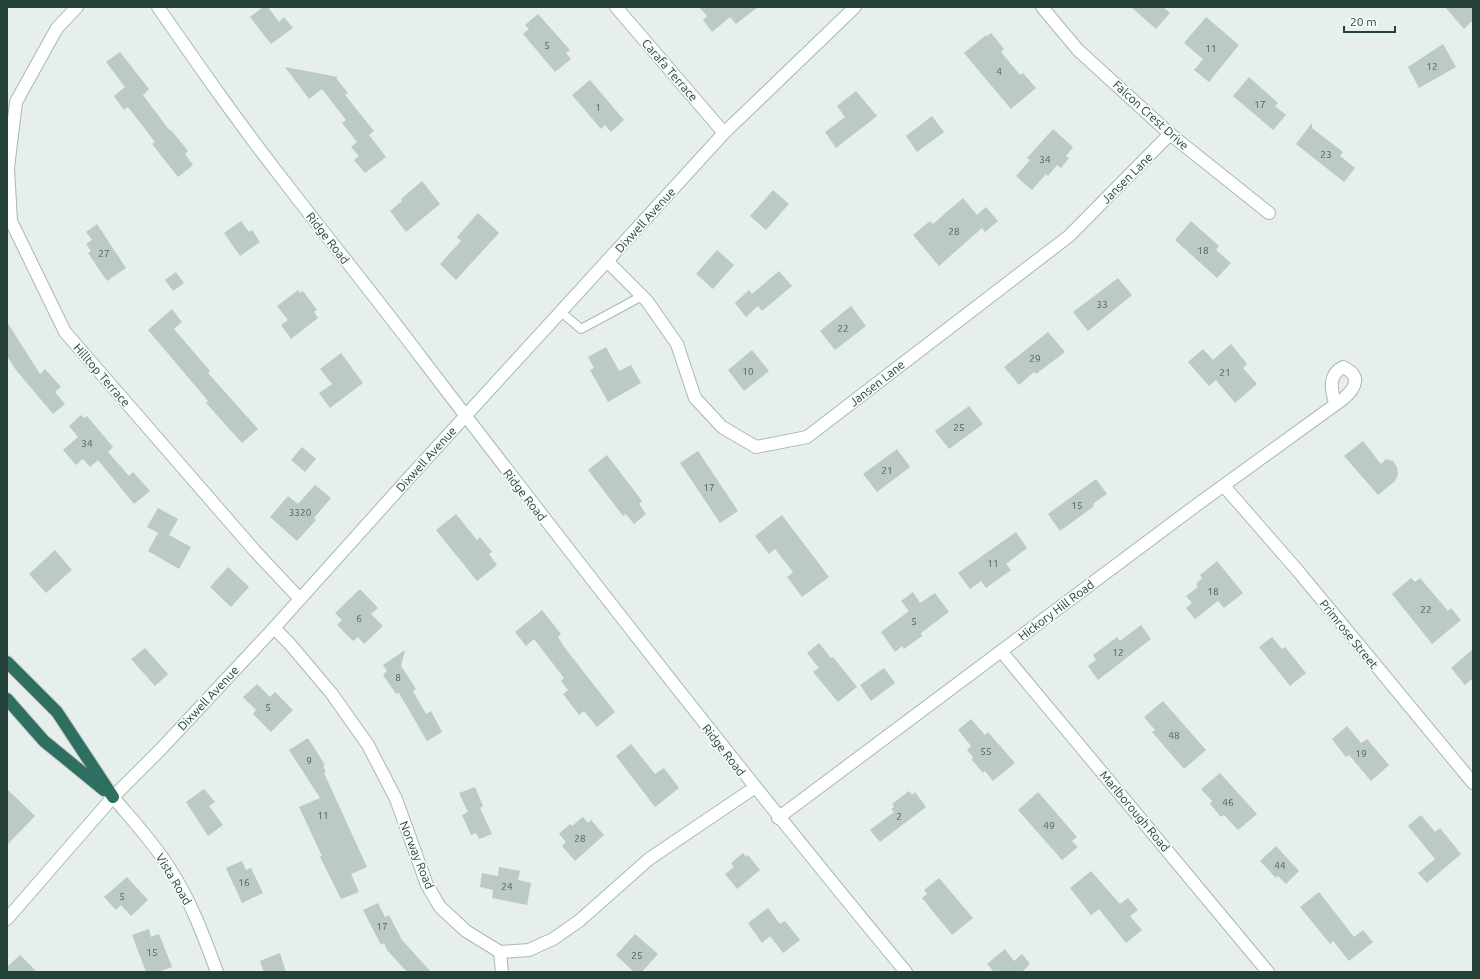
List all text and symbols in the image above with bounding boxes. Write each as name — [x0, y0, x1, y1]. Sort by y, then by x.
scale bar — [1344, 8, 1395, 34]
text: 20 m — [1350, 15, 1377, 28]
street label: Carafa Terrace — [640, 36, 700, 104]
house number: 5 — [544, 40, 550, 51]
house number: 11 — [1205, 43, 1217, 54]
house number: 12 — [1426, 61, 1438, 72]
house number: 4 — [996, 66, 1002, 77]
street label: Falcon Crest Drive — [1111, 78, 1191, 152]
house number: 17 — [1254, 99, 1266, 110]
house number: 1 — [595, 102, 601, 113]
house number: 23 — [1320, 149, 1332, 160]
street label: Jansen Lane — [1099, 150, 1155, 206]
house number: 34 — [1039, 154, 1051, 165]
street label: Dixwell Avenue — [612, 185, 678, 255]
street label: Ridge Road — [304, 210, 352, 266]
house number: 28 — [948, 226, 960, 237]
house number: 18 — [1197, 245, 1209, 256]
house number: 27 — [98, 248, 110, 259]
house number: 33 — [1096, 299, 1108, 310]
house number: 22 — [837, 323, 849, 334]
street label: Hilltop Terrace — [71, 341, 133, 409]
house number: 29 — [1029, 353, 1041, 364]
street label: Jansen Lane — [847, 358, 907, 408]
house number: 10 — [742, 366, 754, 377]
house number: 21 — [1219, 367, 1231, 378]
house number: 25 — [953, 422, 965, 433]
street label: Dixwell Avenue — [393, 424, 459, 494]
house number: 34 — [81, 438, 93, 449]
house number: 21 — [881, 465, 893, 476]
street label: Ridge Road — [501, 467, 549, 523]
house number: 17 — [703, 482, 715, 493]
house number: 15 — [1071, 500, 1083, 511]
house number: 3320 — [289, 507, 312, 518]
house number: 11 — [987, 558, 999, 569]
street label: Hickory Hill Road — [1016, 577, 1096, 643]
house number: 18 — [1207, 586, 1219, 597]
street label: Primrose Street — [1317, 597, 1381, 671]
house number: 22 — [1420, 604, 1432, 615]
house number: 6 — [356, 613, 362, 624]
house number: 5 — [911, 616, 917, 627]
house number: 12 — [1112, 647, 1124, 658]
street label: Dixwell Avenue — [175, 663, 241, 733]
house number: 8 — [395, 672, 401, 683]
house number: 5 — [265, 702, 271, 713]
street label: Ridge Road — [700, 722, 748, 778]
house number: 48 — [1168, 730, 1180, 741]
house number: 55 — [980, 746, 992, 757]
house number: 19 — [1355, 748, 1367, 759]
house number: 9 — [306, 755, 312, 766]
street label: Marlborough Road — [1098, 768, 1172, 854]
house number: 46 — [1222, 797, 1234, 808]
house number: 11 — [317, 810, 329, 821]
house number: 2 — [896, 811, 902, 822]
street label: Norway Road — [397, 819, 437, 891]
house number: 49 — [1043, 820, 1055, 831]
house number: 28 — [574, 833, 586, 844]
street label: Vista Road — [154, 851, 194, 907]
house number: 44 — [1274, 860, 1286, 871]
house number: 16 — [238, 877, 250, 888]
house number: 24 — [501, 881, 513, 892]
house number: 5 — [119, 891, 125, 902]
house number: 17 — [376, 921, 388, 932]
house number: 15 — [146, 947, 158, 958]
house number: 25 — [631, 950, 643, 961]

